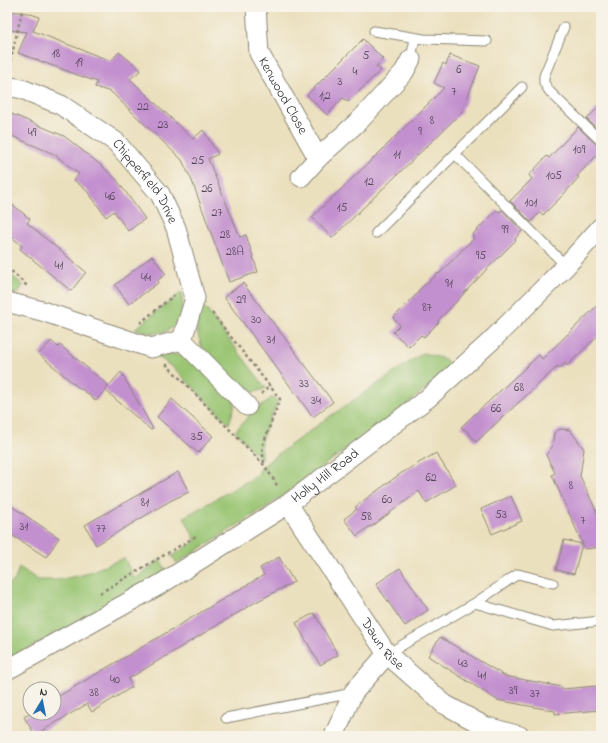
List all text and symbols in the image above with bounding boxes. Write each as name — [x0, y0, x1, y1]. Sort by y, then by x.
house number: 18 — [52, 45, 61, 63]
house number: 5 — [363, 47, 370, 65]
street label: Kenwood Close — [253, 53, 313, 139]
house number: 19 — [75, 54, 83, 72]
house number: 6 — [456, 61, 462, 79]
house number: 4 — [353, 63, 358, 81]
house number: 3 — [338, 73, 343, 91]
house number: 7 — [452, 83, 457, 101]
house number: 1;2 — [319, 87, 331, 105]
house number: 22 — [137, 98, 149, 116]
house number: 8 — [430, 112, 435, 130]
house number: 23 — [158, 116, 169, 134]
house number: 9 — [418, 123, 422, 141]
house number: 49 — [28, 124, 37, 142]
street label: Chipperfield Drive — [107, 134, 183, 228]
house number: 109 — [573, 141, 586, 159]
house number: 11 — [393, 146, 401, 164]
house number: 25 — [192, 152, 205, 170]
house number: 105 — [546, 167, 562, 185]
house number: 12 — [364, 173, 374, 191]
house number: 26 — [201, 180, 213, 198]
house number: 46 — [105, 188, 116, 206]
house number: 101 — [525, 194, 538, 212]
house number: 15 — [337, 199, 347, 217]
house number: 27 — [212, 204, 223, 222]
house number: 99 — [501, 221, 509, 239]
house number: 28 — [220, 226, 231, 244]
house number: 28A — [226, 243, 244, 261]
house number: 95 — [476, 247, 486, 265]
house number: 41 — [55, 257, 64, 275]
house number: 44 — [141, 269, 151, 287]
house number: 91 — [445, 275, 453, 293]
house number: 29 — [236, 291, 246, 309]
house number: 87 — [422, 299, 432, 317]
house number: 30 — [251, 311, 261, 329]
house number: 31 — [267, 331, 276, 349]
house number: 33 — [299, 375, 309, 393]
house number: 68 — [514, 379, 524, 397]
house number: 34 — [311, 392, 321, 410]
house number: 66 — [491, 400, 502, 418]
house number: 35 — [191, 428, 203, 446]
street label: Holly Hill Road — [287, 443, 364, 509]
house number: 62 — [425, 469, 437, 487]
house number: 8 — [569, 477, 574, 495]
house number: 60 — [382, 491, 392, 509]
house number: 81 — [141, 494, 149, 512]
house number: 53 — [495, 506, 507, 524]
house number: 58 — [360, 508, 372, 526]
house number: 7 — [581, 512, 586, 530]
house number: 31 — [20, 518, 29, 536]
house number: 77 — [96, 520, 106, 538]
street label: Dawn Rise — [355, 613, 409, 675]
house number: 43 — [458, 655, 468, 673]
house number: 41 — [478, 667, 487, 685]
house number: 40 — [110, 671, 120, 689]
north arrow — [22, 681, 62, 721]
house number: 39 — [509, 682, 518, 700]
text: N — [39, 684, 49, 701]
house number: 38 — [89, 684, 99, 702]
house number: 37 — [530, 685, 540, 703]

